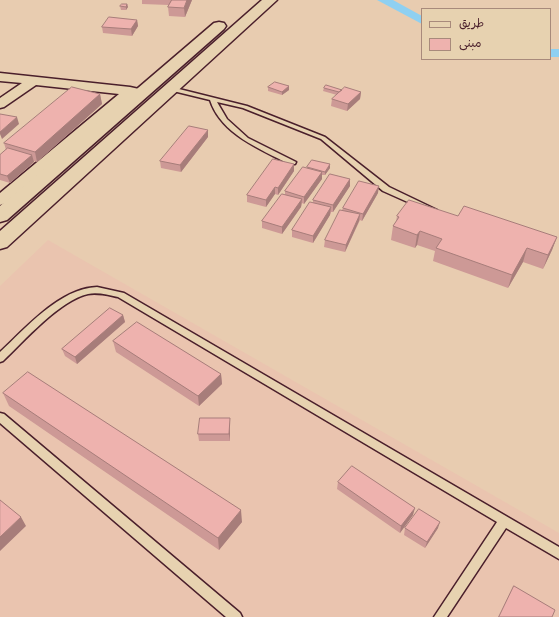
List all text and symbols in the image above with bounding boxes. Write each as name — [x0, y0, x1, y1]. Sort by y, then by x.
legend — [421, 8, 551, 60]
text: طريق — [459, 15, 484, 31]
text: مبنى — [459, 35, 482, 51]

